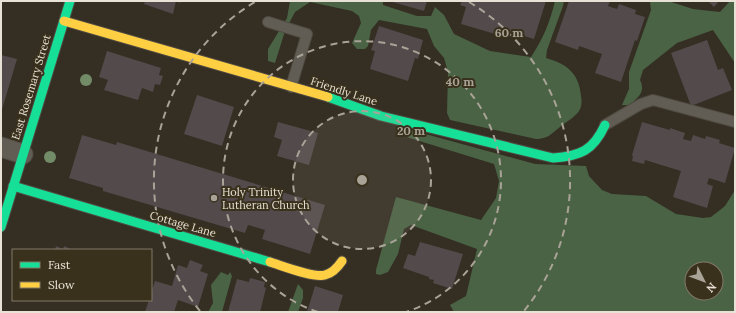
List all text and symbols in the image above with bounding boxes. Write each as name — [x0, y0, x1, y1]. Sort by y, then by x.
text: 60 m — [495, 25, 523, 40]
street label: East Rosemary Street — [8, 32, 54, 141]
street label: Friendly Lane — [309, 74, 379, 108]
text: 40 m — [446, 74, 474, 89]
text: 20 m — [397, 123, 425, 138]
centre of rings — [355, 173, 369, 187]
place label: Holy Trinity Lutheran Church — [222, 185, 310, 212]
marker: Holy Trinity Lutheran Church — [209, 193, 219, 203]
street label: Cottage Lane — [148, 208, 218, 240]
legend — [12, 249, 152, 301]
text: Fast — [48, 257, 71, 272]
north arrow — [684, 261, 724, 301]
text: Slow — [48, 277, 75, 292]
text: N — [703, 280, 719, 296]

